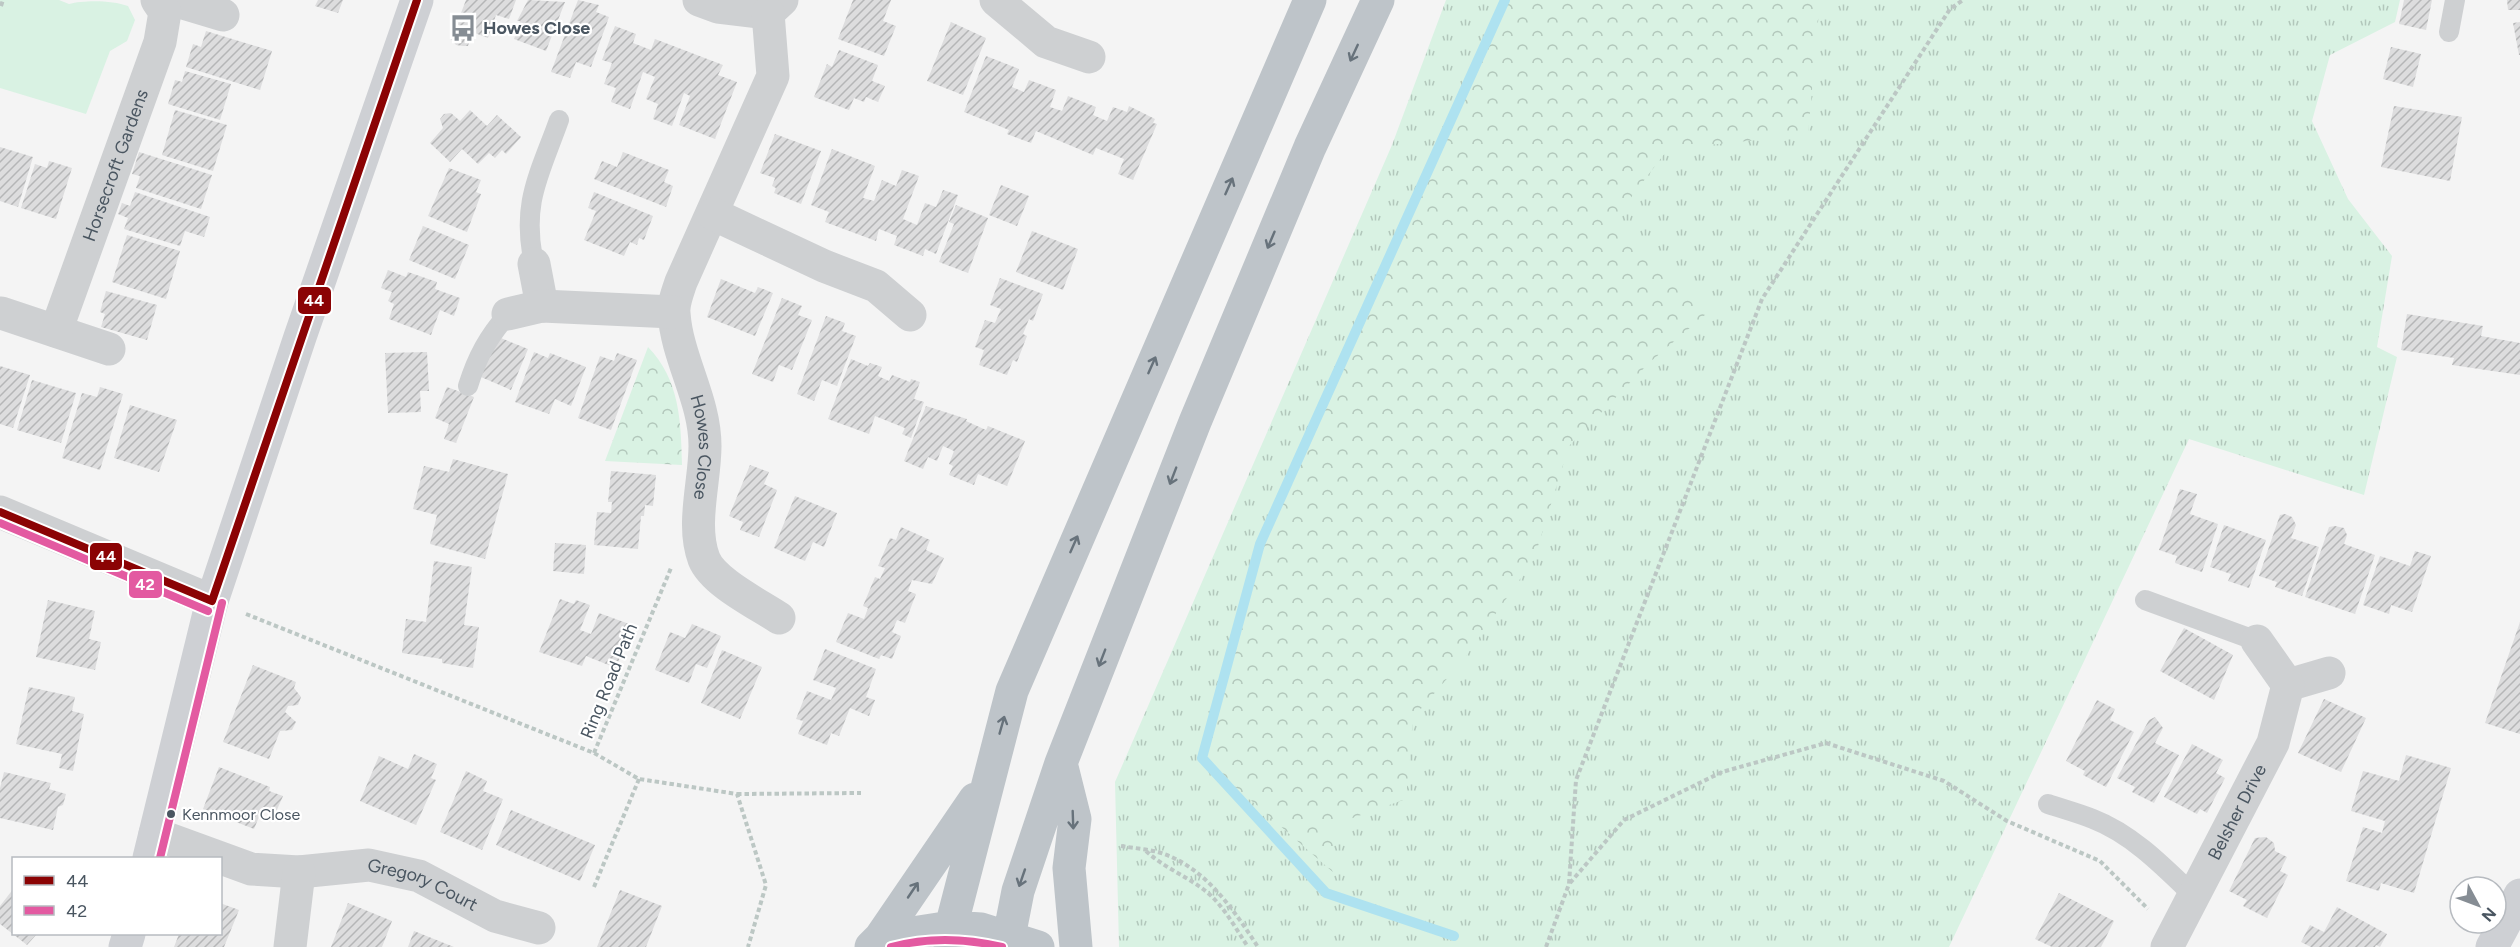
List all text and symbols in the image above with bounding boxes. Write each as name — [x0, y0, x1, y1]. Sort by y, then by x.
bus stop icon: Howes Close — [448, 13, 478, 43]
place label: Howes Close — [483, 17, 590, 39]
one-way arrow — [1347, 44, 1359, 62]
street label: Horsecroft Gardens — [78, 86, 153, 245]
one-way arrow — [1224, 177, 1235, 196]
one-way arrow — [1265, 230, 1276, 248]
line badge: 44 — [297, 286, 332, 315]
text: 44 — [304, 291, 324, 310]
one-way arrow — [1147, 356, 1158, 374]
street label: Howes Close — [685, 392, 716, 501]
one-way arrow — [1167, 466, 1178, 485]
one-way arrow — [1069, 535, 1080, 553]
line badge: 44 — [89, 542, 123, 571]
text: 44 — [96, 547, 116, 566]
line badge: 42 — [128, 570, 163, 599]
text: 42 — [135, 575, 155, 594]
street label: Ring Road Path — [576, 620, 642, 742]
one-way arrow — [1096, 648, 1107, 667]
one-way arrow — [997, 716, 1008, 735]
street label: Belsher Drive — [2203, 760, 2271, 864]
place label: Kennmoor Close — [182, 805, 301, 824]
marker: Kennmoor Close — [165, 808, 177, 820]
one-way arrow — [1067, 810, 1078, 830]
street label: Gregory Court — [366, 854, 482, 916]
legend — [12, 857, 222, 935]
one-way arrow — [1016, 868, 1027, 887]
text: 44 — [66, 870, 88, 892]
north arrow — [2448, 875, 2508, 935]
one-way arrow — [907, 882, 919, 898]
text: 42 — [66, 900, 87, 922]
text: N — [2478, 904, 2500, 925]

